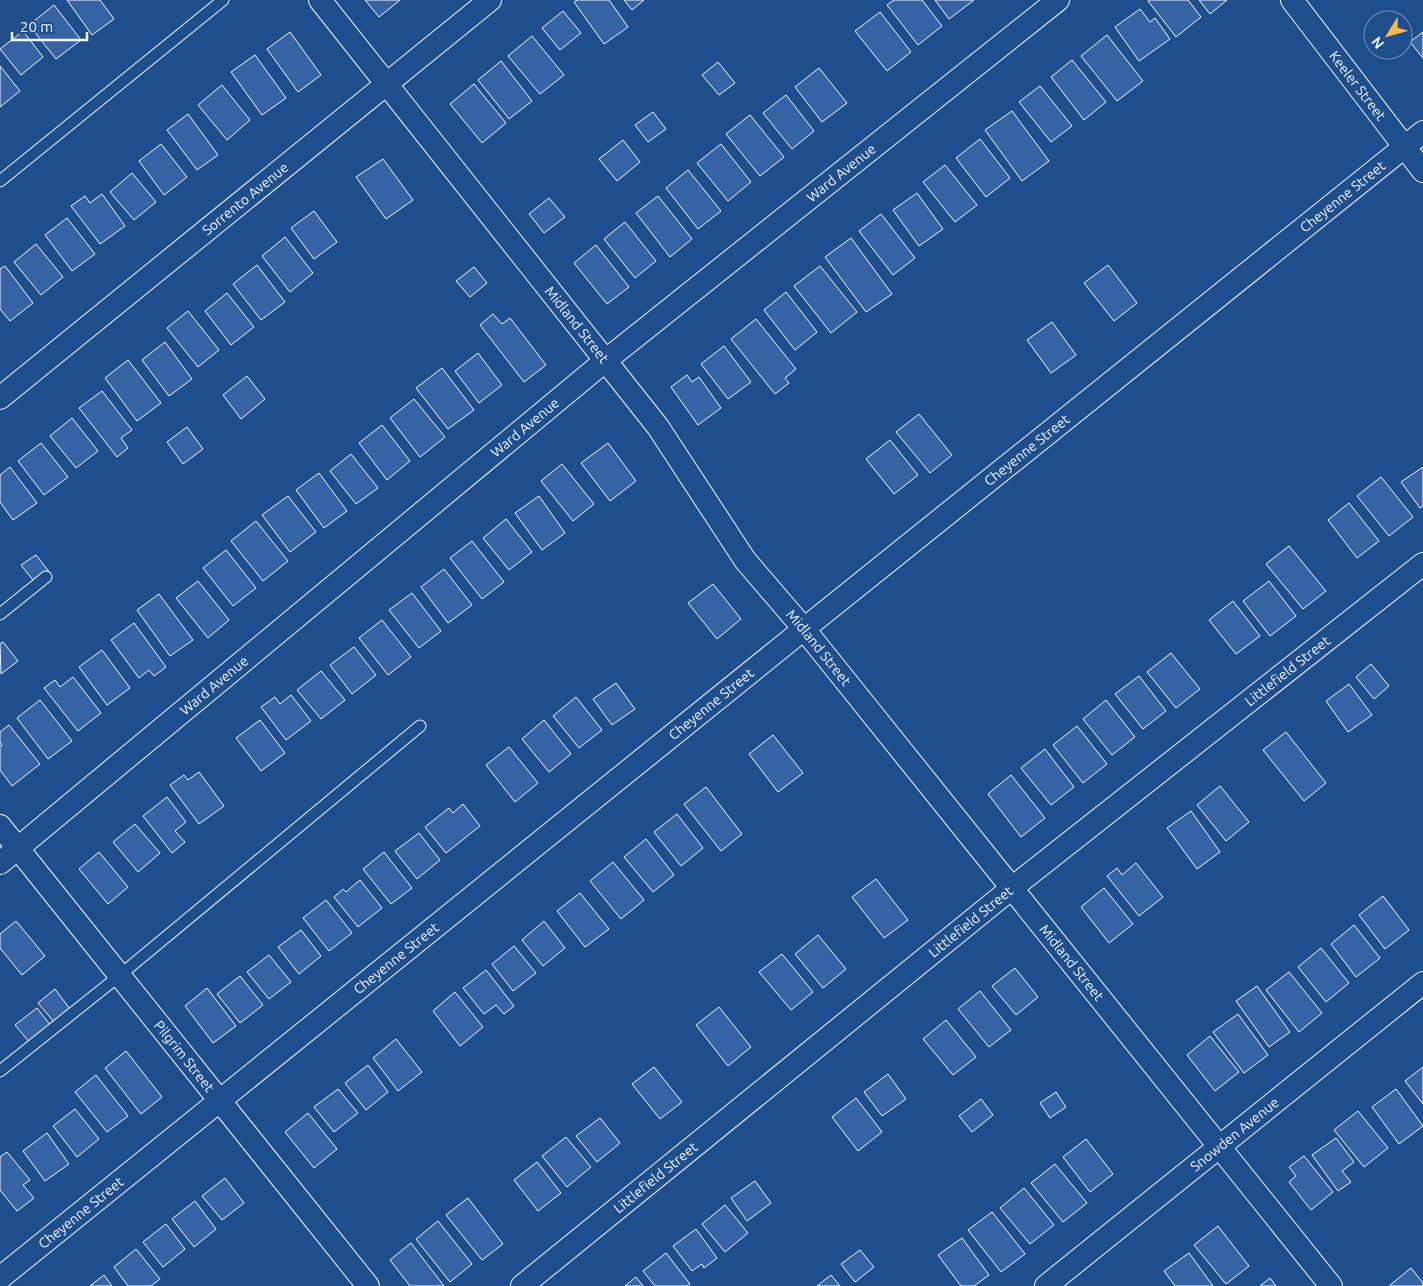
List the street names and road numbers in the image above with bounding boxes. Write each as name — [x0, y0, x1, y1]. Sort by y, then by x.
street label: Keeler Street — [1326, 48, 1390, 124]
street label: Ward Avenue — [803, 141, 879, 205]
street label: Cheyenne Street — [1297, 157, 1389, 236]
street label: Sorrento Avenue — [199, 159, 291, 238]
street label: Midland Street — [542, 283, 612, 367]
street label: Ward Avenue — [487, 395, 562, 460]
street label: Cheyenne Street — [981, 411, 1073, 489]
street label: Midland Street — [783, 606, 855, 689]
street label: Littlefield Street — [1242, 632, 1333, 709]
street label: Ward Avenue — [177, 653, 251, 718]
street label: Cheyenne Street — [665, 664, 757, 743]
street label: Littlefield Street — [925, 882, 1016, 960]
street label: Cheyenne Street — [350, 919, 442, 997]
street label: Midland Street — [1036, 921, 1107, 1004]
street label: Pilgrim Street — [151, 1018, 218, 1096]
street label: Snowden Avenue — [1187, 1094, 1282, 1175]
street label: Littlefield Street — [610, 1138, 701, 1216]
street label: Cheyenne Street — [35, 1173, 127, 1252]

